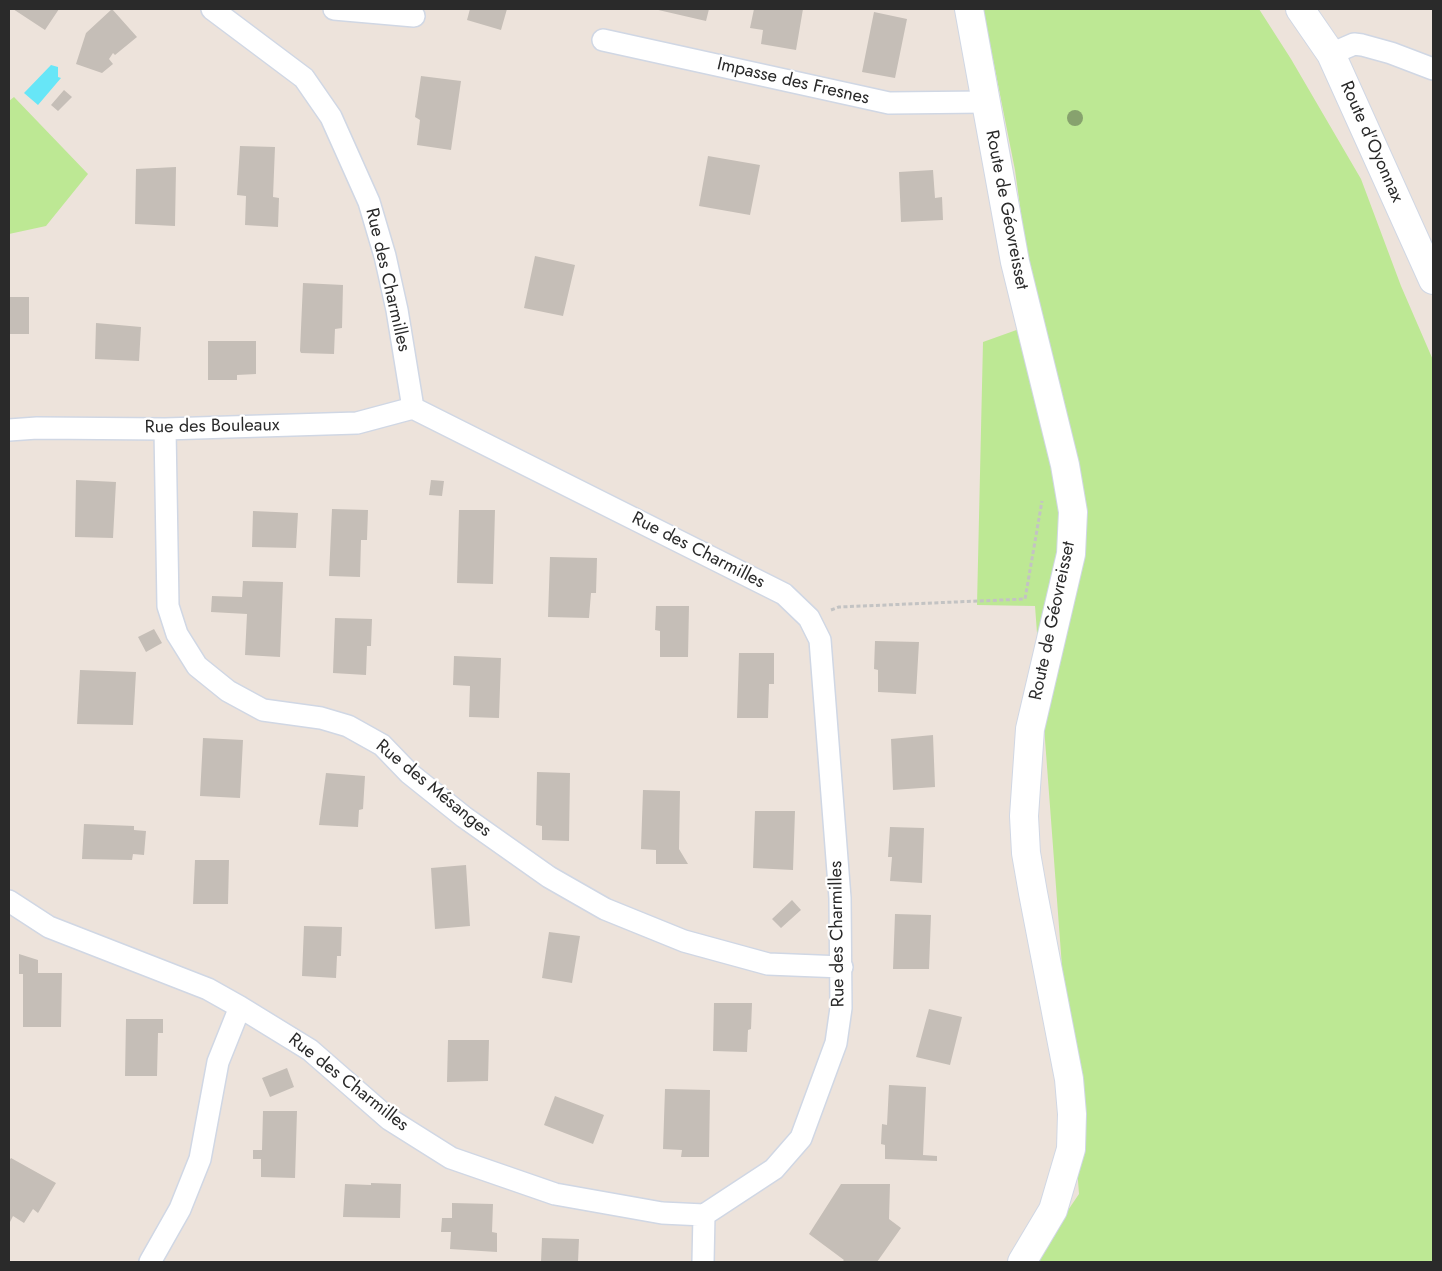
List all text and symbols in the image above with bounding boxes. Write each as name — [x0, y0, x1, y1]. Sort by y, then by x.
street label: Impasse des Fresnes — [715, 54, 871, 110]
street label: Route d'Oyonnax — [1335, 78, 1407, 206]
street label: Route de Géovreisset — [980, 128, 1032, 292]
street label: Rue des Charmilles — [360, 206, 414, 354]
street label: Rue des Bouleaux — [144, 415, 280, 439]
street label: Rue des Charmilles — [628, 508, 768, 594]
street label: Route de Géovreisset — [1026, 540, 1080, 702]
street label: Rue des Mésanges — [371, 736, 495, 842]
street label: Rue des Charmilles — [826, 861, 850, 1007]
street label: Rue des Charmilles — [284, 1029, 412, 1137]

